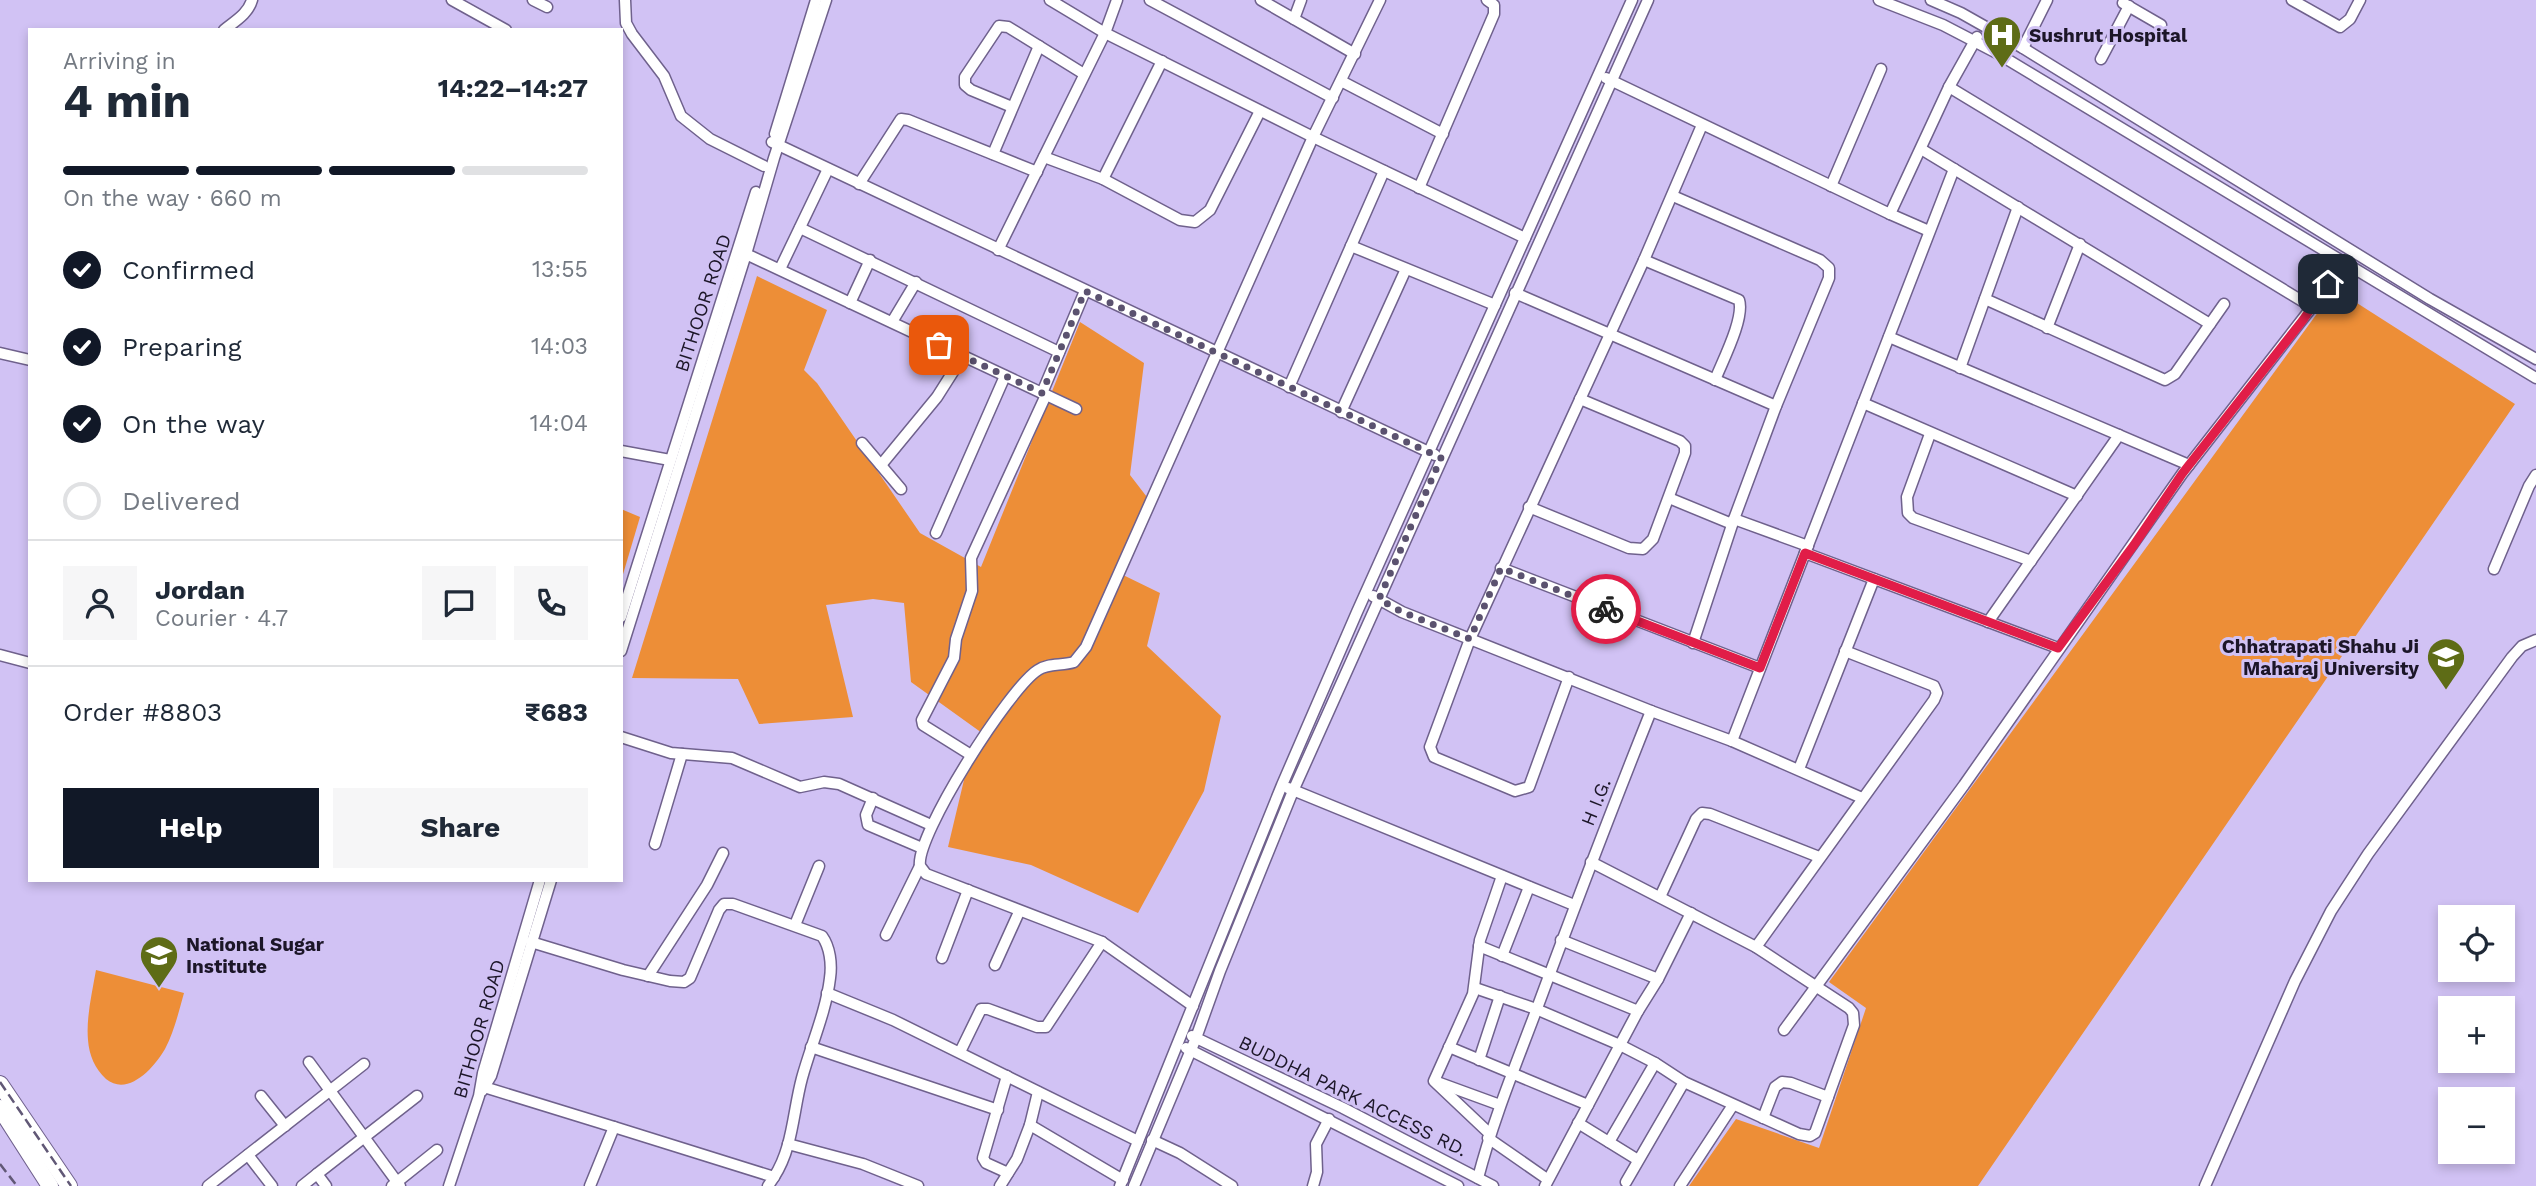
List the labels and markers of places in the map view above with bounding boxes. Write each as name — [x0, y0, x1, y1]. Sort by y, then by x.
hospital icon: Sushrut Hospital — [1981, 14, 2023, 69]
place label: Sushrut Hospital — [2029, 24, 2188, 47]
pin — [2298, 254, 2358, 314]
pin — [909, 315, 969, 375]
place label: Chhatrapati Shahu Ji Maharaj University — [2222, 635, 2419, 680]
school or university icon: Chhatrapati Shahu Ji Maharaj University — [2425, 636, 2467, 691]
place label: National Sugar Institute — [186, 933, 325, 978]
school or university icon: National Sugar Institute — [138, 934, 180, 989]

